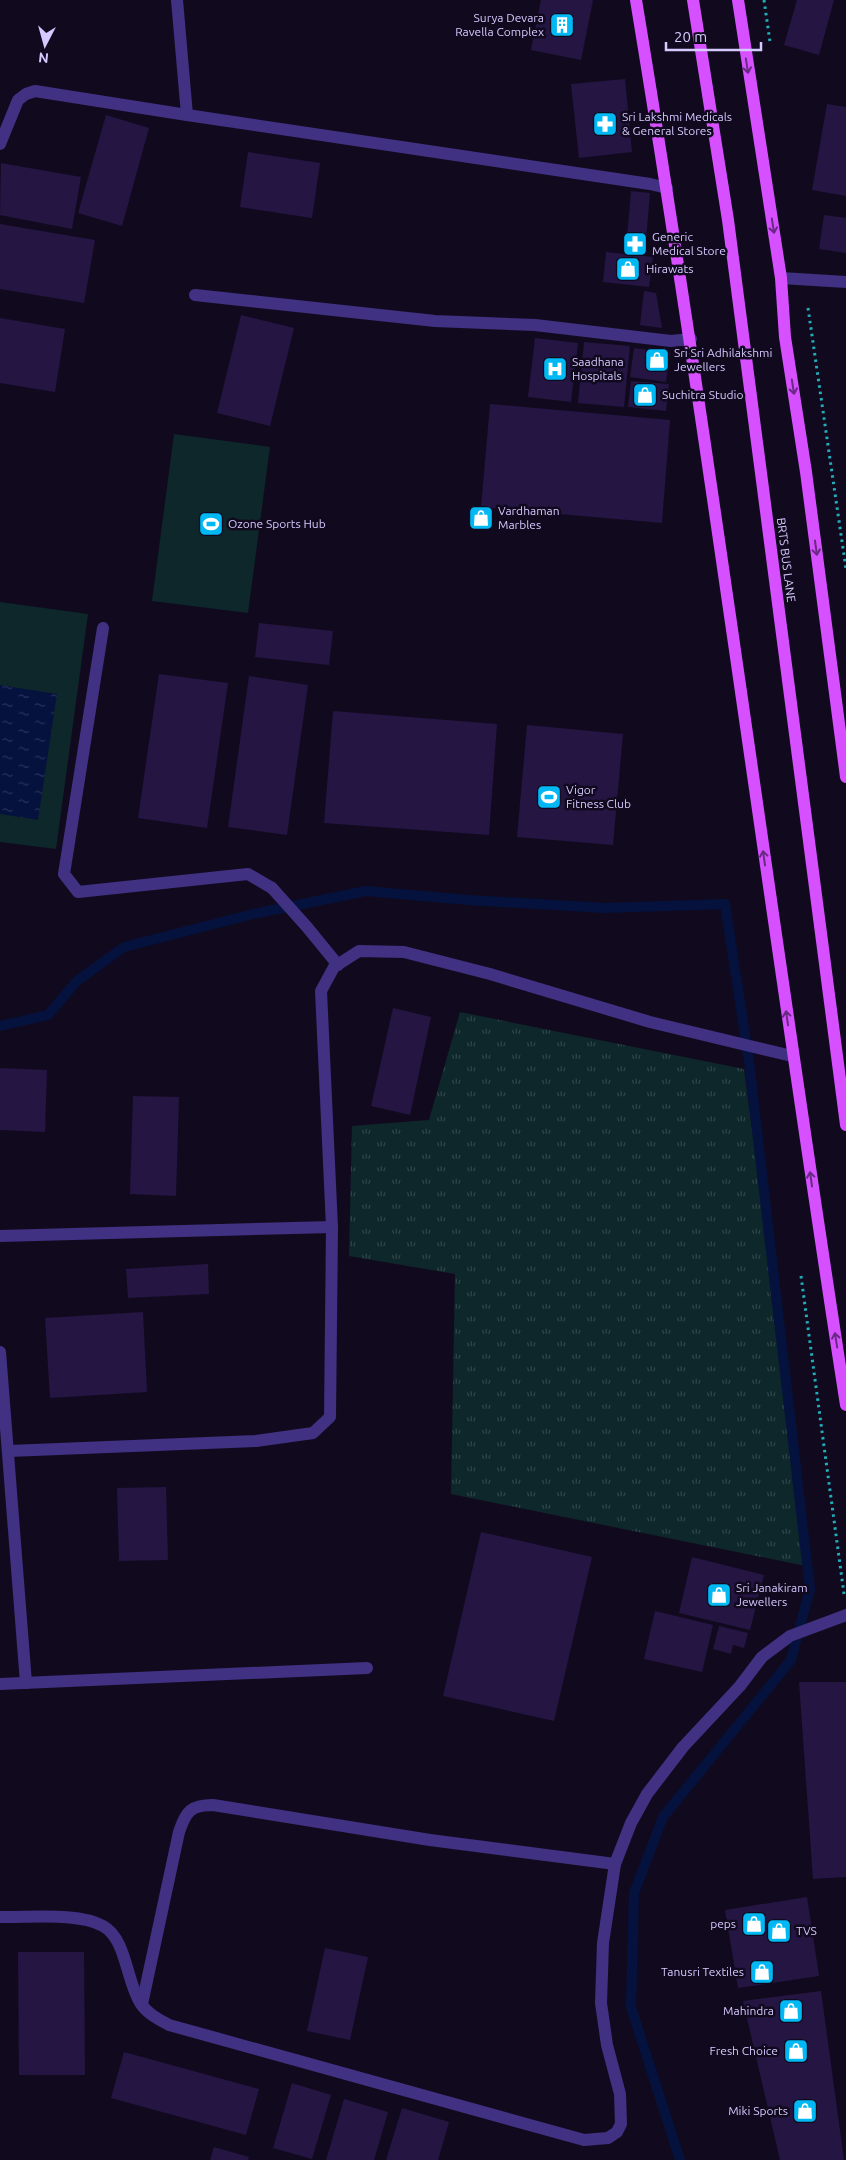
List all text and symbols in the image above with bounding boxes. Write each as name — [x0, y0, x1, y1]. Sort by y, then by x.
place label: Surya Devara Ravella Complex — [455, 11, 544, 38]
building icon: Surya Devara Ravella Complex — [549, 12, 575, 38]
north arrow — [20, 20, 70, 70]
scale bar — [666, 20, 761, 52]
text: 20 m — [674, 28, 707, 45]
text: N — [38, 49, 50, 66]
one-way arrow — [743, 57, 753, 73]
place label: Sri Lakshmi Medicals & General Stores — [622, 110, 732, 137]
pharmacy icon: Sri Lakshmi Medicals & General Stores — [592, 111, 618, 137]
one-way arrow — [768, 218, 778, 234]
place label: Generic Medical Store — [652, 230, 726, 257]
pharmacy icon: Generic Medical Store — [622, 231, 648, 257]
shop icon: Hirawats — [615, 256, 641, 282]
place label: Hirawats — [646, 262, 693, 275]
place label: Sri Sri Adhilakshmi Jewellers — [674, 346, 772, 373]
shop icon: Sri Sri Adhilakshmi Jewellers — [644, 347, 670, 373]
place label: Saadhana Hospitals — [572, 355, 624, 382]
hospital icon: Saadhana Hospitals — [542, 356, 568, 382]
one-way arrow — [788, 379, 798, 395]
shop icon: Suchitra Studio — [632, 382, 658, 408]
place label: Suchitra Studio — [662, 388, 743, 401]
place label: Vardhaman Marbles — [498, 504, 560, 531]
shop icon: Vardhaman Marbles — [468, 505, 494, 531]
sports icon: Ozone Sports Hub — [198, 511, 224, 537]
place label: Ozone Sports Hub — [228, 517, 326, 530]
street label: BRTS BUS LANE — [775, 517, 798, 603]
one-way arrow — [811, 540, 821, 556]
place label: Vigor Fitness Club — [566, 783, 631, 810]
sports icon: Vigor Fitness Club — [536, 784, 562, 810]
one-way arrow — [759, 850, 769, 866]
one-way arrow — [782, 1011, 792, 1027]
one-way arrow — [805, 1172, 815, 1188]
one-way arrow — [830, 1332, 840, 1348]
place label: Sri Janakiram Jewellers — [736, 1581, 808, 1608]
shop icon: Sri Janakiram Jewellers — [706, 1582, 732, 1608]
shop icon: peps — [741, 1911, 767, 1937]
place label: peps — [710, 1917, 736, 1930]
shop icon: TVS — [766, 1918, 792, 1944]
place label: TVS — [796, 1924, 817, 1937]
shop icon: Tanusri Textiles — [749, 1959, 775, 1985]
place label: Tanusri Textiles — [661, 1965, 744, 1978]
shop icon: Mahindra — [778, 1998, 804, 2024]
place label: Mahindra — [723, 2004, 774, 2017]
shop icon: Fresh Choice — [783, 2038, 809, 2064]
place label: Fresh Choice — [710, 2044, 778, 2057]
shop icon: Miki Sports — [792, 2098, 818, 2124]
place label: Miki Sports — [728, 2104, 788, 2117]

